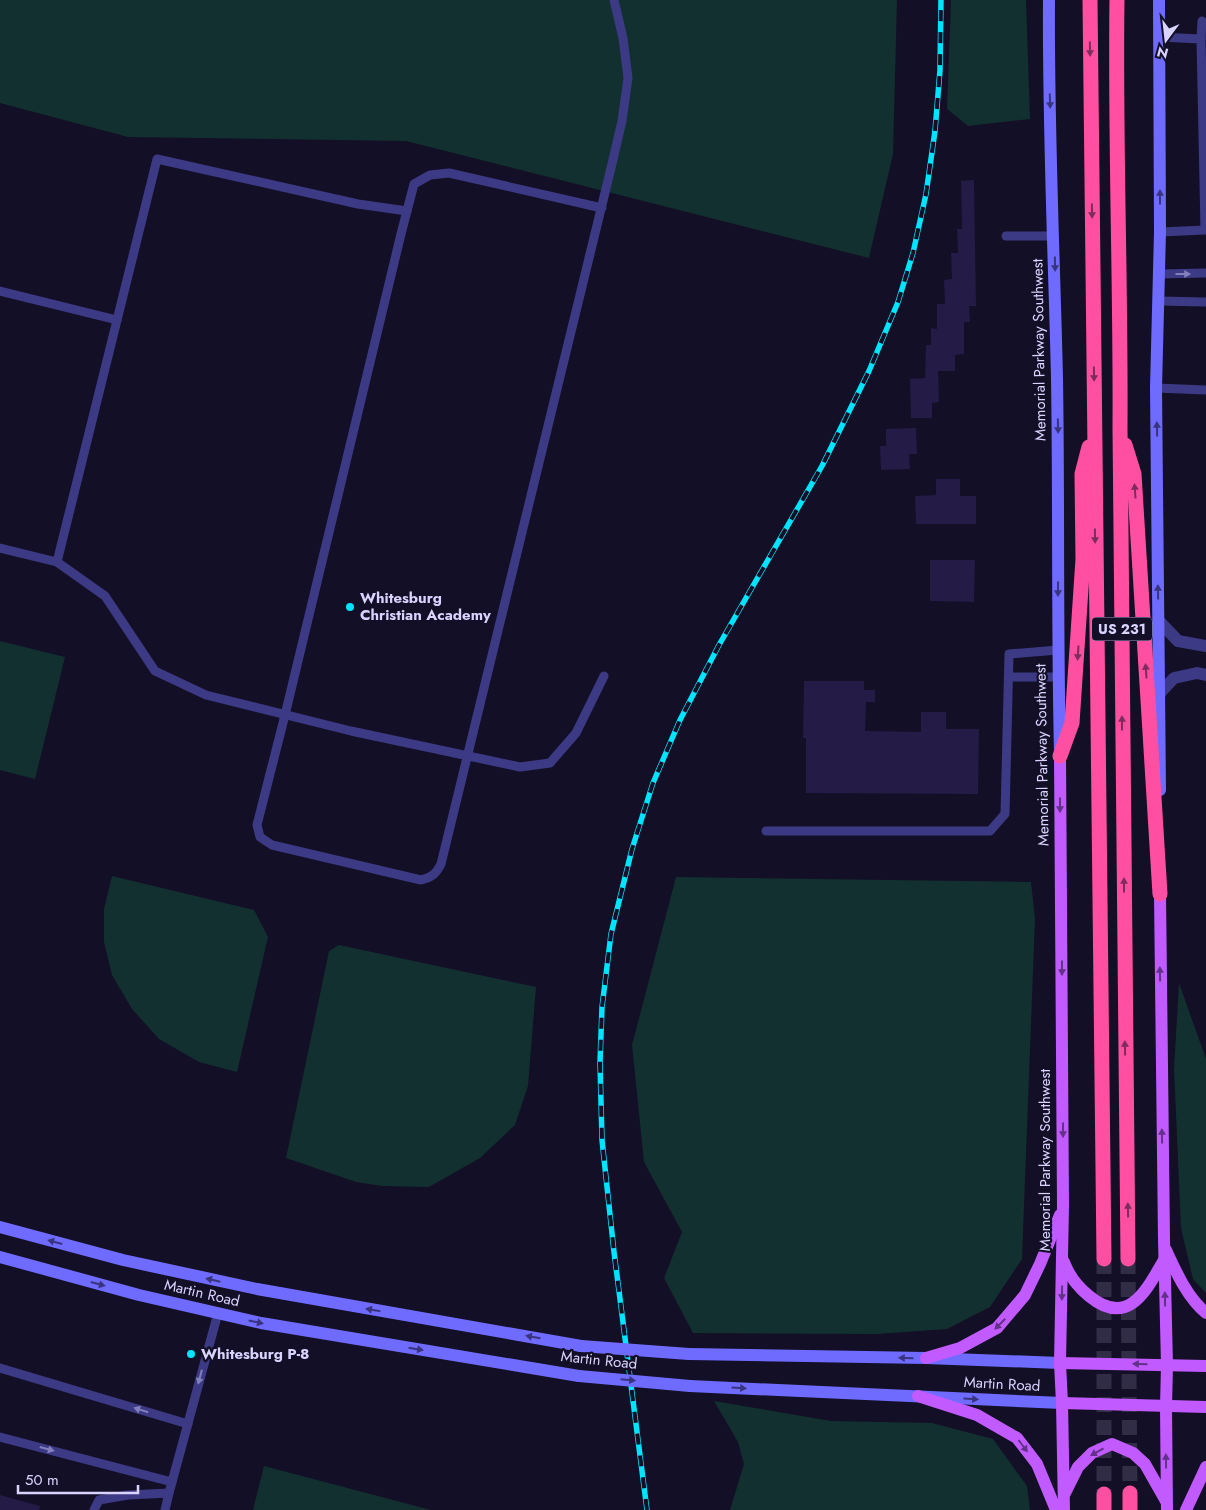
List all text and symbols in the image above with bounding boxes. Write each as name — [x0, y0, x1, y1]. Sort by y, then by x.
north arrow — [1141, 15, 1191, 65]
one-way arrow — [1087, 41, 1095, 57]
text: N — [1155, 41, 1171, 64]
one-way arrow — [1046, 93, 1054, 109]
one-way arrow — [1156, 188, 1164, 204]
one-way arrow — [1088, 203, 1096, 219]
one-way arrow — [1051, 256, 1059, 272]
street label: Memorial Parkway Southwest — [1026, 258, 1052, 441]
one-way arrow — [1175, 270, 1191, 278]
one-way arrow — [1090, 366, 1098, 382]
one-way arrow — [1054, 418, 1062, 434]
one-way arrow — [1153, 421, 1161, 437]
one-way arrow — [1130, 483, 1138, 499]
one-way arrow — [1091, 528, 1099, 544]
one-way arrow — [1054, 581, 1062, 597]
one-way arrow — [1154, 583, 1162, 599]
place label: Whitesburg Christian Academy — [360, 587, 491, 626]
marker: Whitesburg Christian Academy — [344, 601, 356, 613]
road number: US 231 — [1092, 618, 1152, 640]
one-way arrow — [1073, 646, 1081, 662]
street label: Memorial Parkway Southwest — [1029, 663, 1055, 846]
one-way arrow — [1141, 663, 1149, 679]
one-way arrow — [1118, 714, 1126, 730]
one-way arrow — [1056, 797, 1064, 813]
one-way arrow — [1120, 877, 1128, 893]
one-way arrow — [1058, 960, 1066, 976]
one-way arrow — [1156, 966, 1164, 982]
one-way arrow — [1121, 1039, 1129, 1055]
street label: Memorial Parkway Southwest — [1034, 1068, 1056, 1251]
one-way arrow — [1059, 1122, 1067, 1138]
one-way arrow — [1158, 1128, 1166, 1144]
one-way arrow — [1123, 1202, 1131, 1218]
one-way arrow — [48, 1237, 63, 1245]
street label: Martin Road — [162, 1274, 242, 1312]
one-way arrow — [206, 1276, 221, 1284]
one-way arrow — [90, 1280, 105, 1288]
one-way arrow — [1057, 1285, 1065, 1301]
one-way arrow — [1161, 1291, 1169, 1307]
one-way arrow — [364, 1305, 380, 1313]
one-way arrow — [248, 1318, 263, 1326]
one-way arrow — [994, 1318, 1006, 1330]
one-way arrow — [525, 1333, 541, 1341]
place label: Whitesburg P-8 — [201, 1343, 309, 1365]
one-way arrow — [408, 1345, 424, 1353]
street label: Martin Road — [560, 1345, 638, 1375]
marker: Whitesburg P-8 — [185, 1348, 197, 1360]
one-way arrow — [898, 1353, 914, 1361]
one-way arrow — [1132, 1360, 1148, 1368]
one-way arrow — [196, 1370, 204, 1385]
street label: Martin Road — [963, 1371, 1041, 1397]
one-way arrow — [620, 1376, 636, 1384]
one-way arrow — [731, 1384, 747, 1392]
one-way arrow — [963, 1395, 979, 1403]
one-way arrow — [133, 1406, 148, 1414]
one-way arrow — [1018, 1439, 1029, 1452]
one-way arrow — [40, 1446, 55, 1454]
one-way arrow — [1089, 1448, 1104, 1456]
one-way arrow — [1162, 1453, 1170, 1469]
scale bar — [18, 1462, 138, 1494]
text: 50 m — [25, 1469, 59, 1491]

